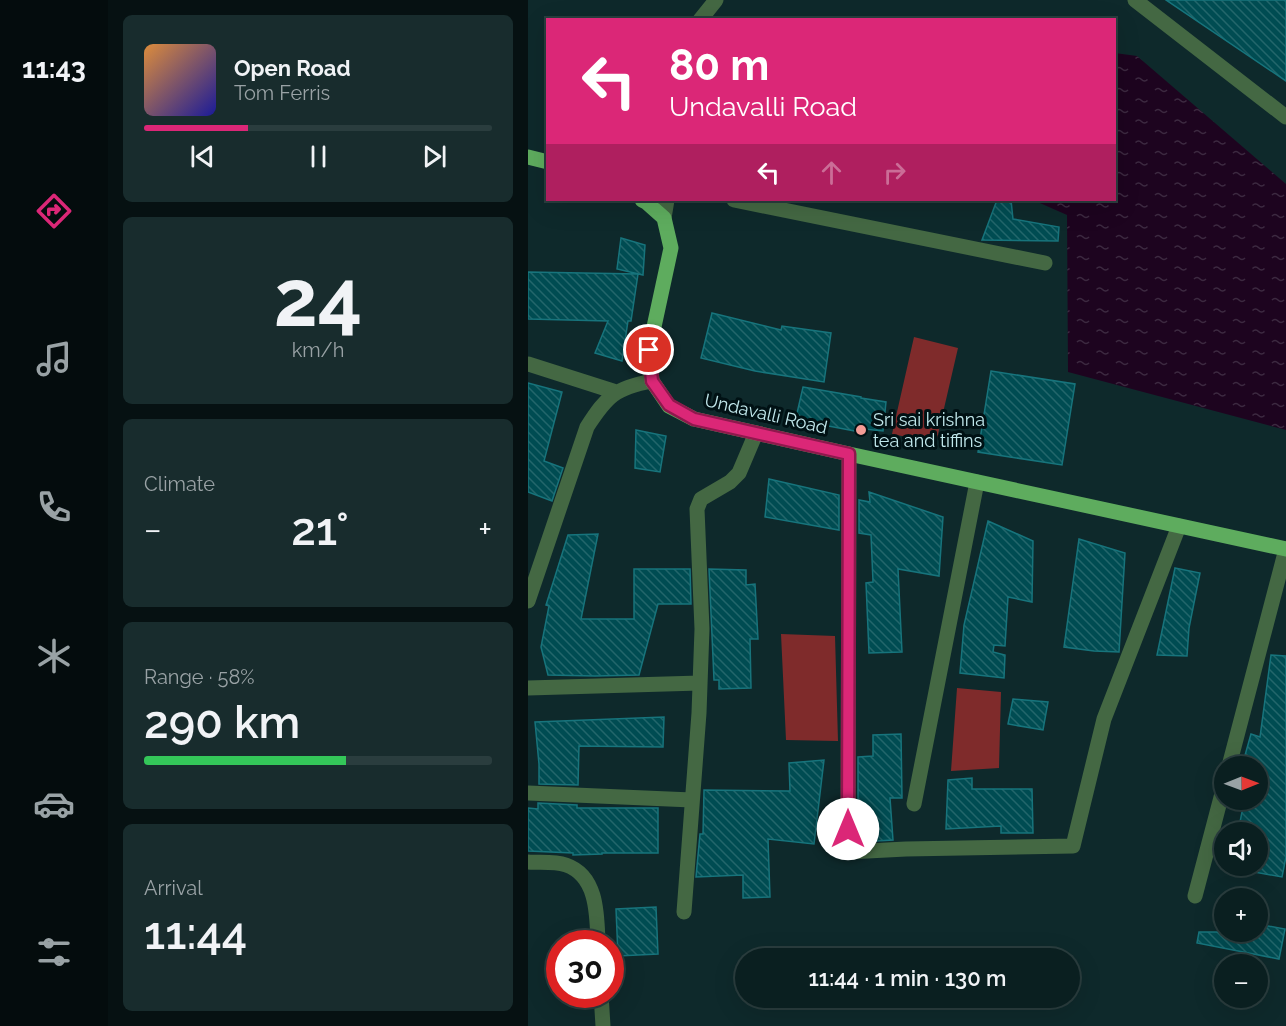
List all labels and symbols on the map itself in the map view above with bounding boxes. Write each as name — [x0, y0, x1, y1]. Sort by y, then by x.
pin — [623, 324, 674, 375]
street label: Undavalli Road — [703, 389, 830, 438]
place label: Sri sai krishna tea and tiffins — [873, 409, 985, 451]
marker: Sri sai krishna tea and tiffins — [854, 423, 868, 437]
north arrow — [1214, 756, 1268, 810]
position arrow — [816, 797, 880, 861]
speed limit sign: 30 — [546, 930, 624, 1008]

